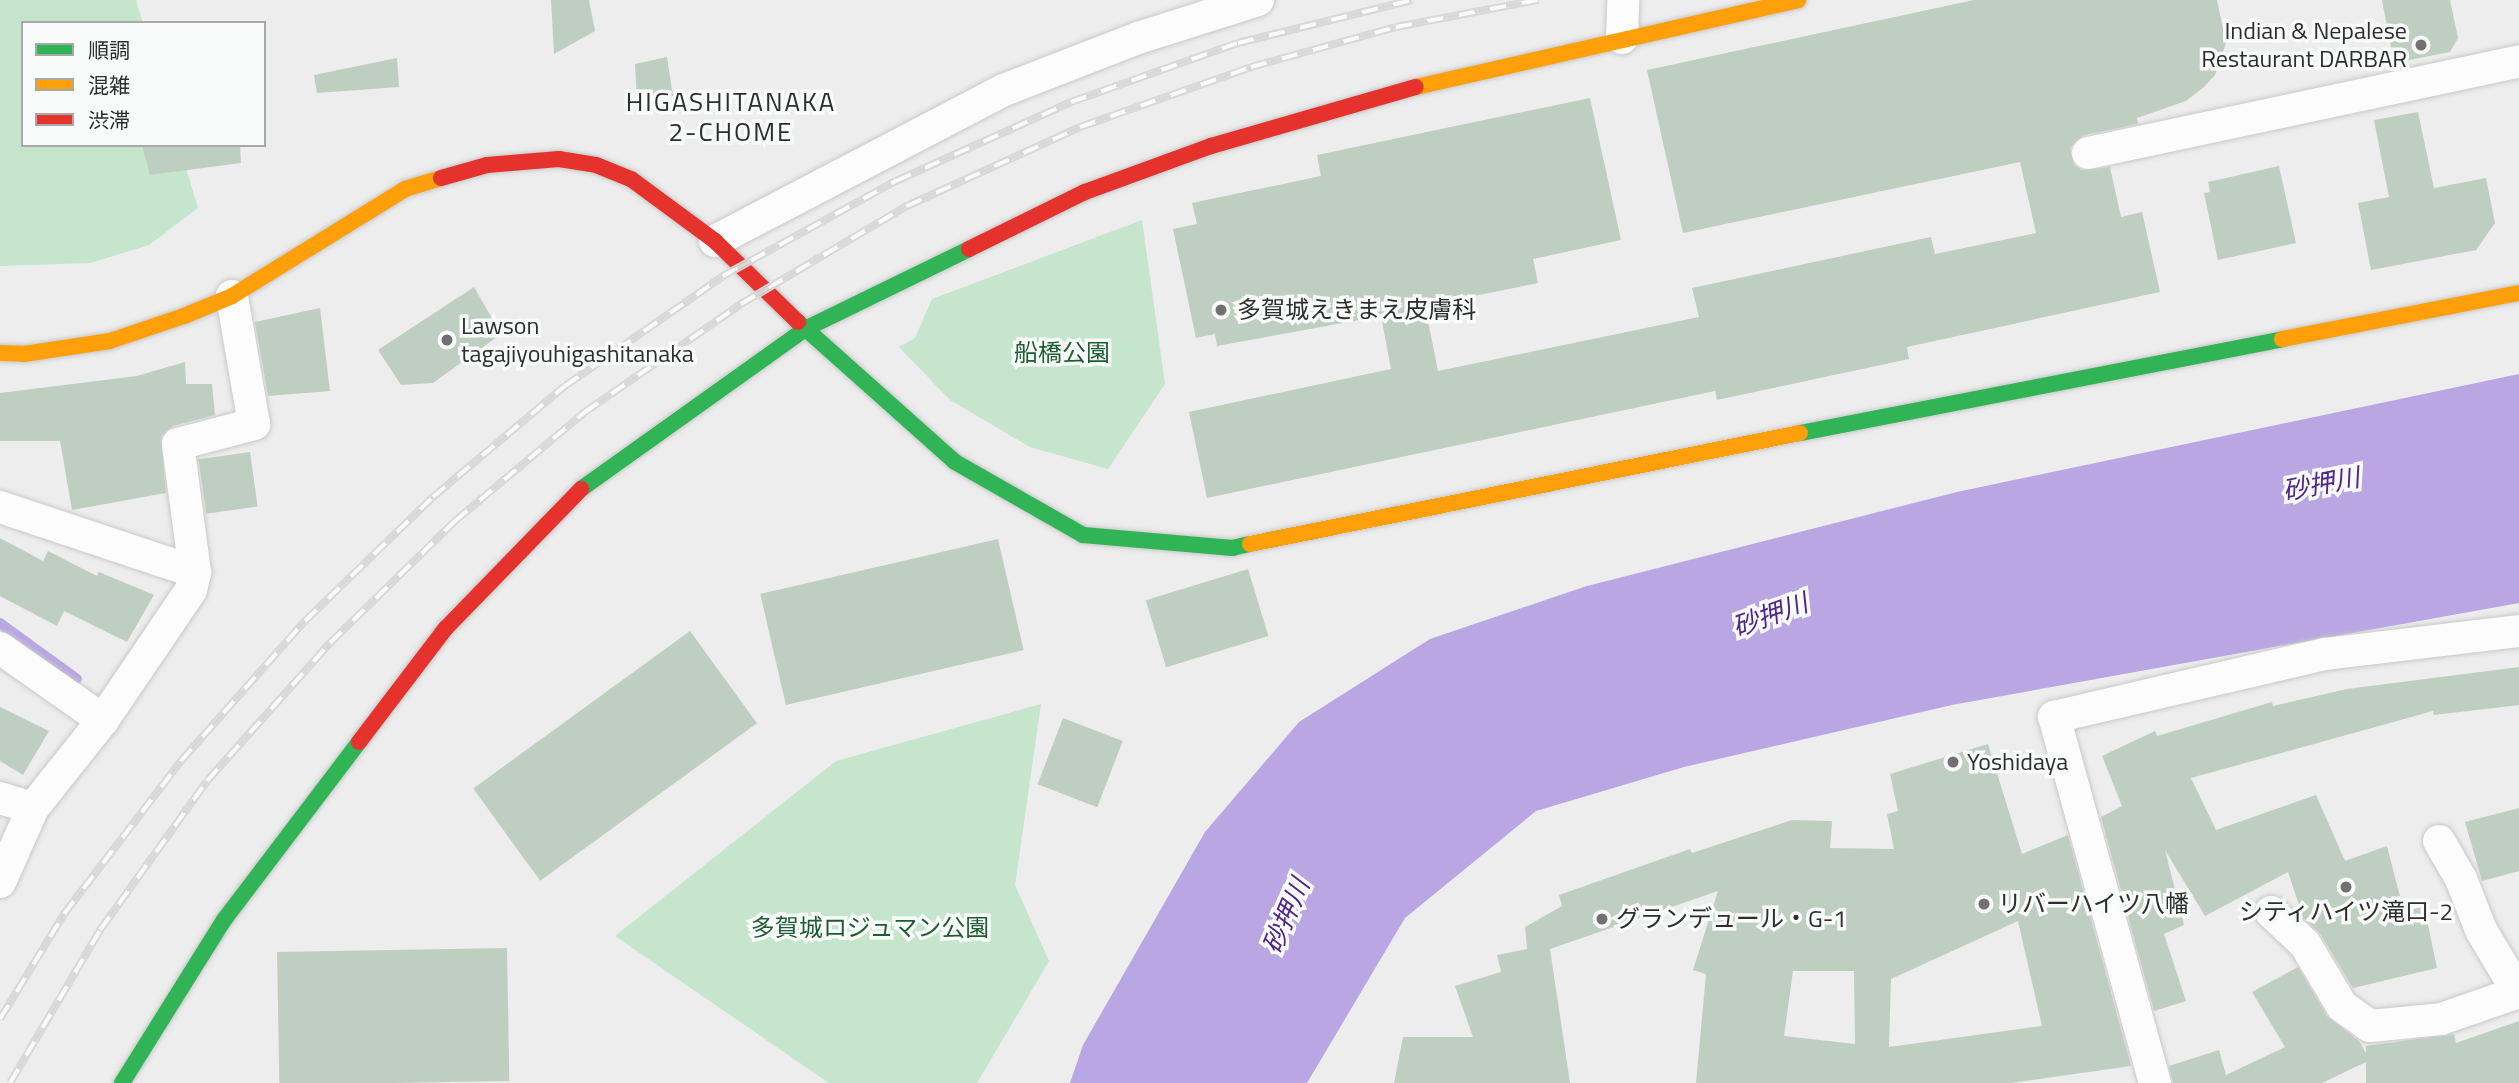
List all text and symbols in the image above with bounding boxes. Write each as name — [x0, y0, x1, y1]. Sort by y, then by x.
place label: Indian & Nepalese Restaurant DARBAR — [2201, 17, 2407, 73]
legend — [21, 21, 266, 147]
text: 順調 — [88, 34, 130, 66]
marker: Indian & Nepalese Restaurant DARBAR — [2413, 37, 2429, 53]
text: 混雑 — [88, 69, 130, 101]
district label: HIGASHITANAKA 2-CHOME — [627, 86, 835, 148]
text: 渋滞 — [88, 104, 130, 136]
place label: 多賀城えきまえ皮膚科 — [1237, 296, 1477, 324]
marker: 多賀城えきまえ皮膚科 — [1211, 300, 1231, 320]
place label: Lawson tagajiyouhigashitanaka — [461, 312, 694, 368]
marker: Lawson tagajiyouhigashitanaka — [439, 332, 455, 348]
park label: 船橋公園 — [1014, 339, 1110, 367]
water label: 砂押川 — [2280, 461, 2362, 507]
water label: 砂押川 — [1728, 587, 1812, 643]
place label: Yoshidaya — [1967, 748, 2068, 776]
marker: Yoshidaya — [1945, 754, 1961, 770]
water label: 砂押川 — [1256, 874, 1316, 958]
marker: シティハイツ滝口-2 — [2338, 879, 2354, 895]
place label: リバーハイツ八幡 — [1998, 890, 2190, 918]
marker: リバーハイツ八幡 — [1976, 896, 1992, 912]
place label: シティハイツ滝口-2 — [2238, 898, 2454, 926]
place label: グランデュール・G-1 — [1616, 905, 1847, 933]
marker: グランデュール・G-1 — [1594, 911, 1610, 927]
park label: 多賀城ロジュマン公園 — [750, 914, 990, 942]

